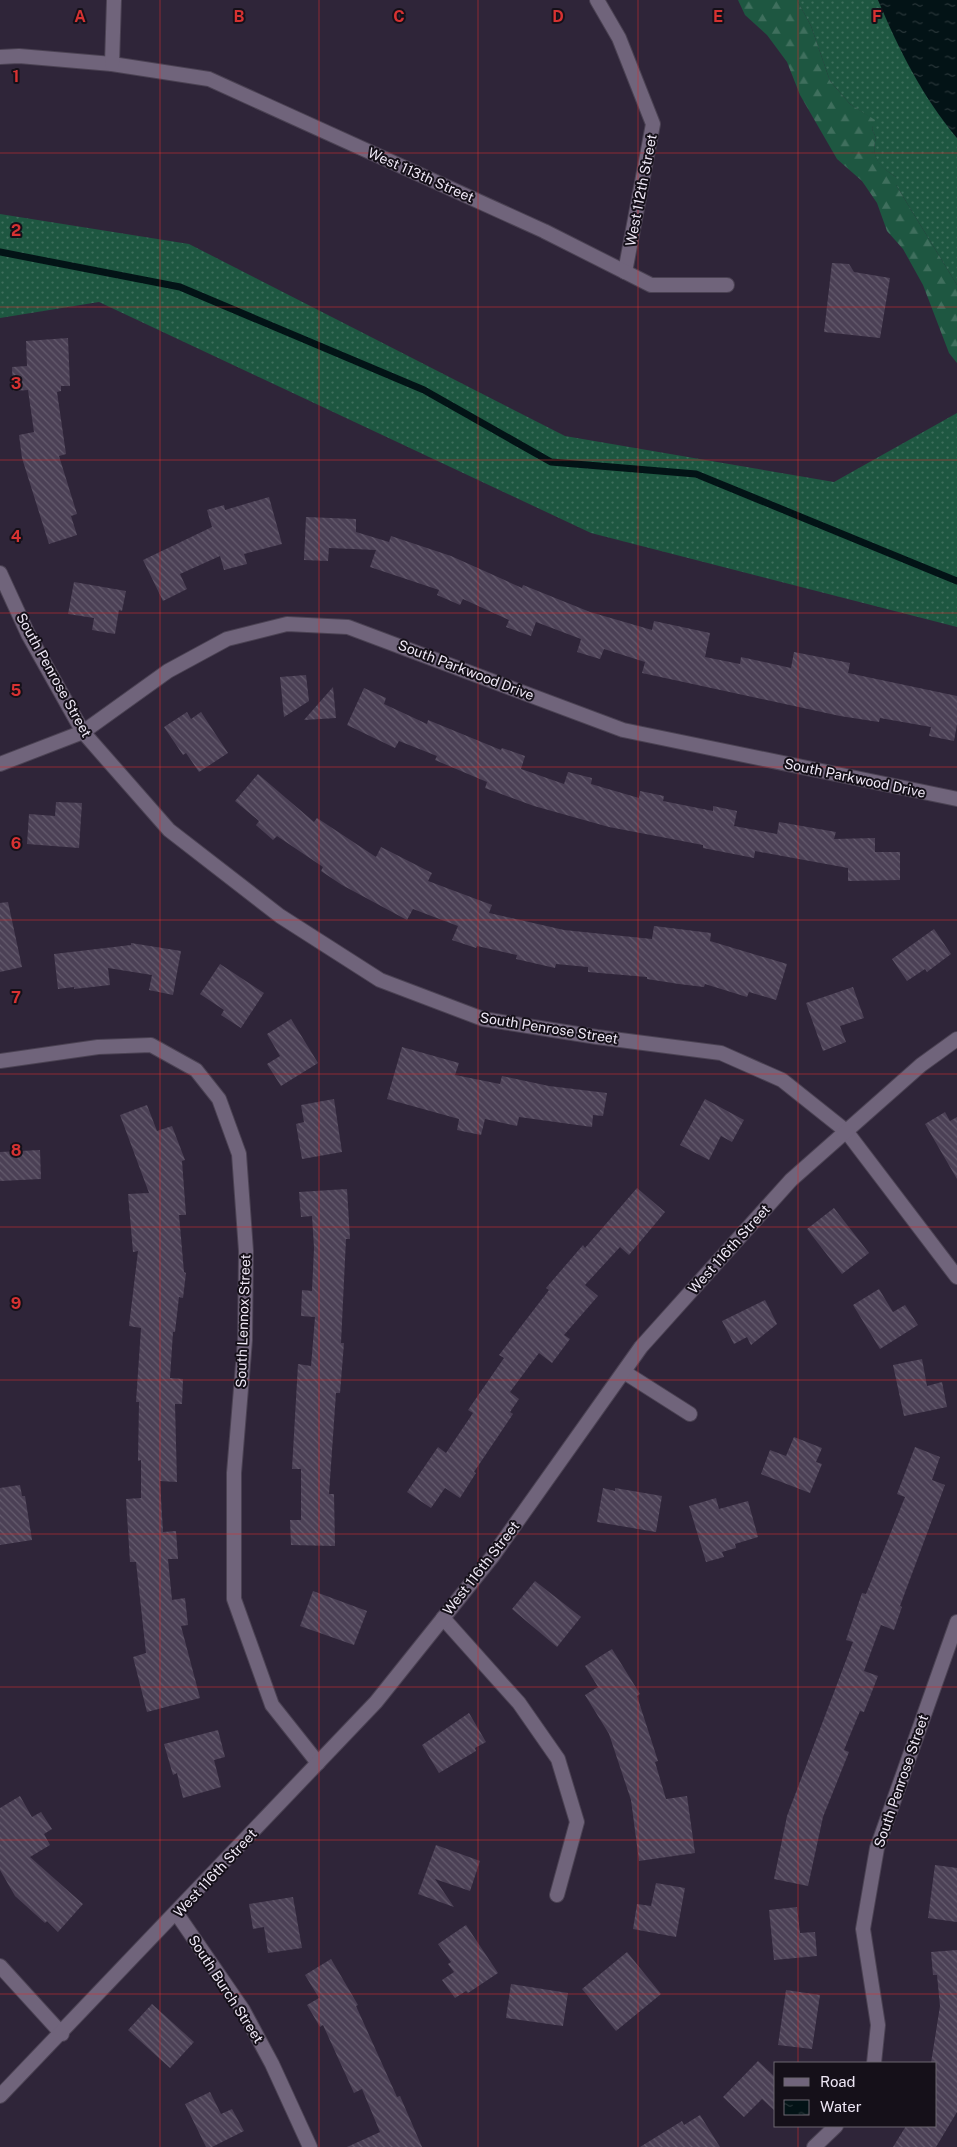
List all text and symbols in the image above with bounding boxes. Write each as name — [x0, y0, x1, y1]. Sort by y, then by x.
text: A — [74, 7, 86, 26]
text: B — [234, 7, 245, 26]
text: C — [393, 7, 405, 26]
text: D — [552, 7, 564, 26]
text: E — [713, 7, 723, 26]
text: F — [872, 7, 882, 26]
text: 1 — [13, 67, 19, 86]
street label: West 112th Street — [622, 133, 660, 247]
street label: West 113th Street — [365, 144, 477, 206]
text: 2 — [11, 221, 21, 240]
text: 3 — [11, 374, 21, 393]
text: 4 — [11, 527, 22, 546]
street label: South Penrose Street — [13, 610, 95, 740]
street label: South Parkwood Drive — [396, 637, 536, 703]
text: 5 — [11, 681, 22, 700]
street label: South Parkwood Drive — [783, 755, 927, 801]
text: 6 — [11, 834, 21, 853]
text: 7 — [11, 988, 21, 1007]
street label: South Penrose Street — [479, 1009, 619, 1047]
text: 8 — [11, 1141, 22, 1160]
street label: West 116th Street — [685, 1201, 773, 1297]
street label: South Lennox Street — [233, 1254, 253, 1388]
text: 9 — [11, 1294, 21, 1313]
street label: West 116th Street — [440, 1518, 522, 1618]
street label: South Penrose Street — [871, 1712, 931, 1850]
street label: West 116th Street — [170, 1826, 260, 1920]
street label: South Burch Street — [185, 1932, 267, 2046]
legend — [774, 2062, 937, 2127]
text: Road — [820, 2073, 856, 2090]
text: Water — [820, 2098, 862, 2115]

